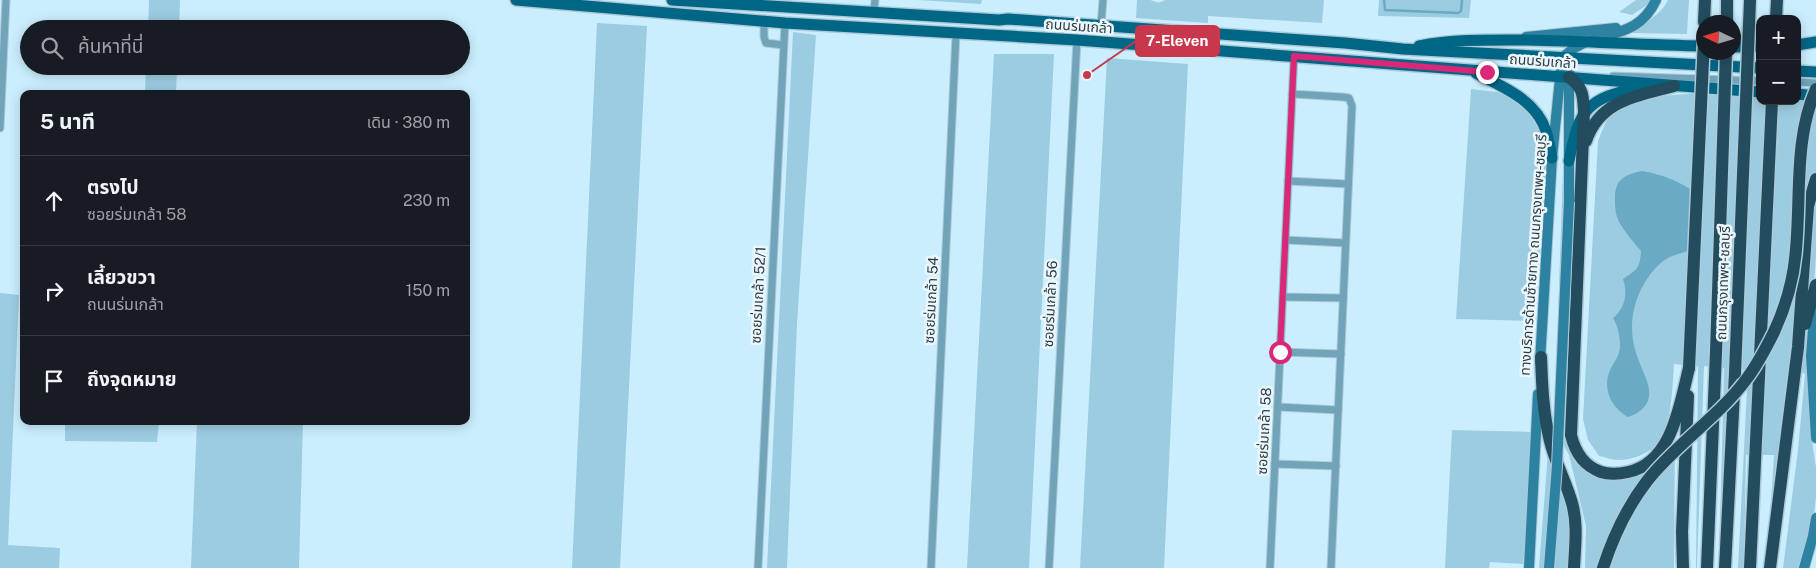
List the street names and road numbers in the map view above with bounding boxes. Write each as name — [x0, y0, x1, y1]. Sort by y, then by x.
street label: ถนนร่มเกล้า — [1045, 16, 1113, 36]
street label: ถนนร่มเกล้า — [1509, 51, 1577, 71]
street label: ทางบริการด้านซ้ายทาง ถนนกรุงเทพฯ-ชลบุรี — [1517, 134, 1550, 376]
street label: ถนนกรุงเทพฯ-ชลบุรี — [1713, 225, 1734, 340]
street label: ซอยร่มเกล้า 52/1 — [747, 246, 769, 344]
street label: ซอยร่มเกล้า 54 — [921, 256, 941, 344]
street label: ซอยร่มเกล้า 56 — [1040, 260, 1060, 348]
street label: ซอยร่มเกล้า 58 — [1254, 387, 1274, 475]

